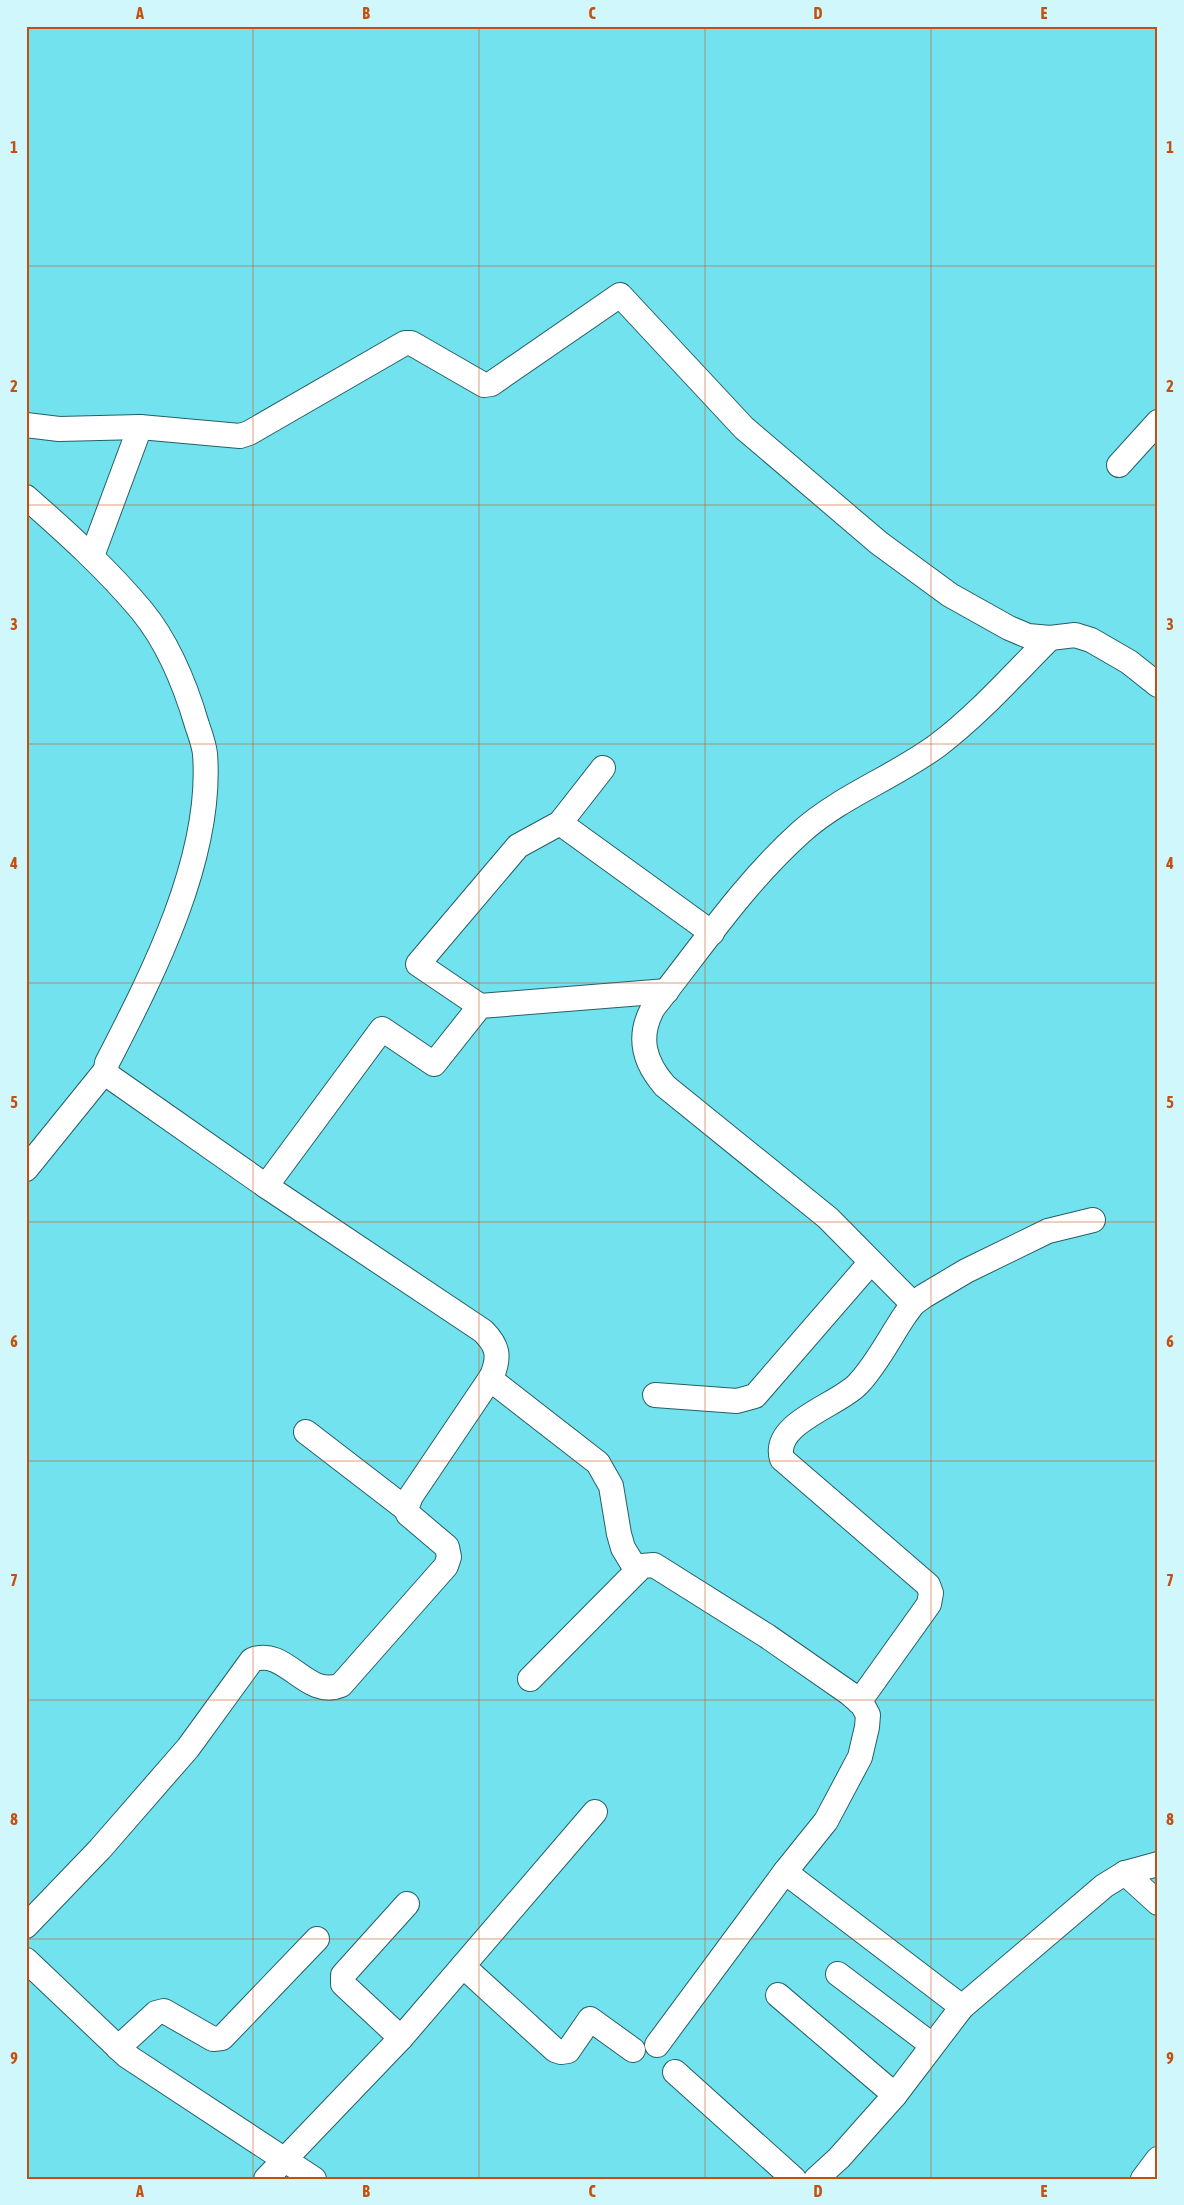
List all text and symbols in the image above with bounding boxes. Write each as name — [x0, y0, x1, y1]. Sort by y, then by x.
text: A — [135, 4, 144, 22]
text: B — [362, 4, 370, 22]
text: C — [588, 4, 596, 22]
text: D — [814, 4, 823, 22]
text: E — [1041, 4, 1048, 22]
text: 1 — [10, 138, 18, 156]
text: 1 — [1166, 138, 1174, 156]
text: 2 — [10, 377, 18, 395]
text: 2 — [1166, 377, 1174, 395]
text: 3 — [10, 615, 18, 633]
text: 3 — [1166, 615, 1174, 633]
text: 4 — [9, 854, 18, 872]
text: 4 — [1165, 854, 1174, 872]
text: 5 — [10, 1093, 18, 1111]
text: 5 — [1166, 1093, 1174, 1111]
text: 6 — [10, 1332, 18, 1350]
text: 6 — [1166, 1332, 1174, 1350]
text: 7 — [10, 1571, 18, 1589]
text: 7 — [1166, 1571, 1174, 1589]
text: 8 — [10, 1810, 18, 1828]
text: 8 — [1166, 1810, 1174, 1828]
text: 9 — [10, 2049, 18, 2067]
text: 9 — [1166, 2049, 1174, 2067]
text: A — [135, 2182, 144, 2200]
text: B — [362, 2182, 370, 2200]
text: C — [588, 2182, 596, 2200]
text: D — [814, 2182, 823, 2200]
text: E — [1041, 2182, 1048, 2200]

